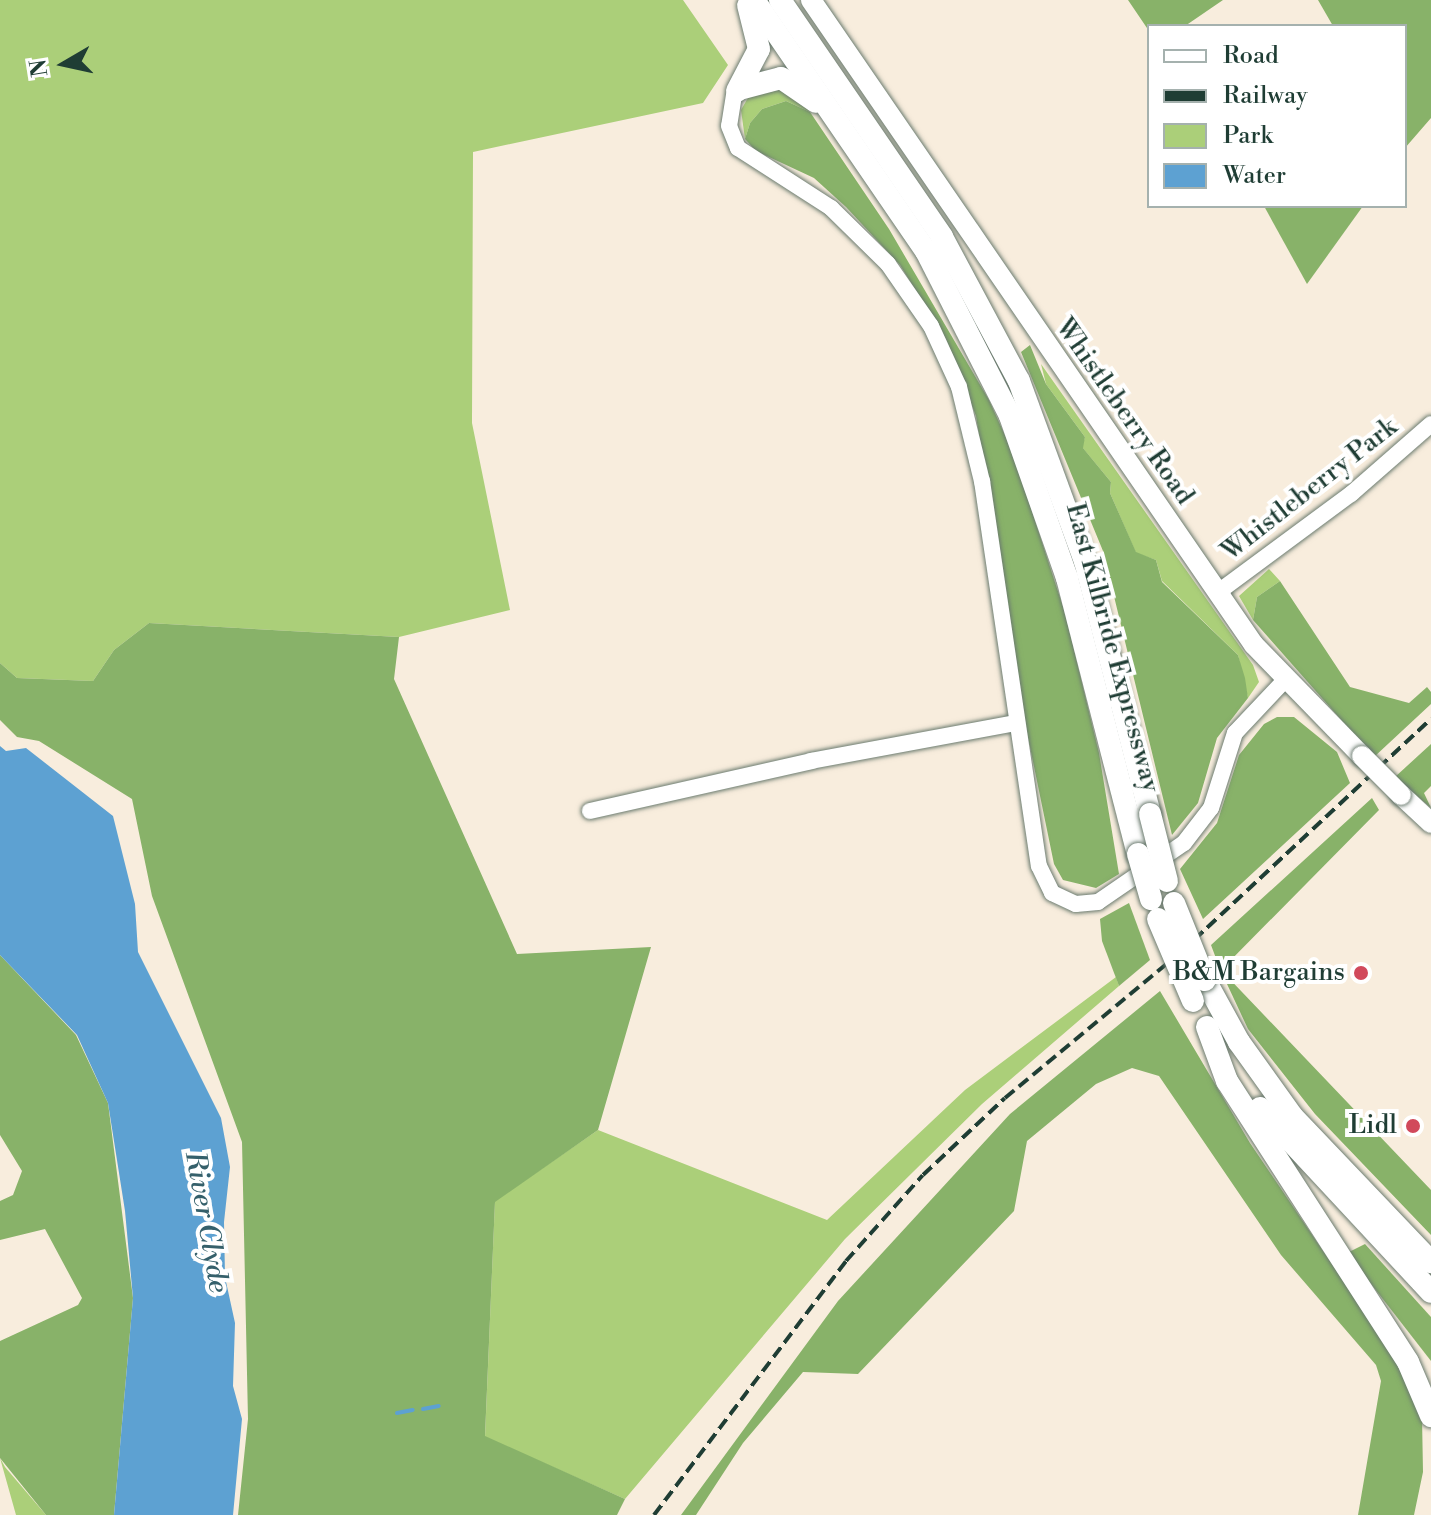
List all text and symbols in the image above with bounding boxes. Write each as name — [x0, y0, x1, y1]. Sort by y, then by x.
north arrow — [24, 24, 104, 104]
legend — [1147, 24, 1407, 208]
text: Road — [1223, 41, 1279, 71]
text: N — [25, 57, 54, 79]
text: Railway — [1223, 81, 1308, 111]
text: Park — [1223, 121, 1273, 151]
text: Water — [1223, 161, 1286, 191]
street label: Whistleberry Road — [1048, 313, 1200, 511]
street label: Whistleberry Park — [1216, 412, 1404, 568]
street label: East Kilbride Expressway — [1058, 500, 1166, 796]
place label: B&M Bargains — [1173, 957, 1345, 989]
marker: B&M Bargains — [1352, 964, 1370, 982]
place label: Lidl — [1349, 1110, 1397, 1142]
marker: Lidl — [1404, 1117, 1422, 1135]
water label: River Clyde — [177, 1149, 235, 1295]

